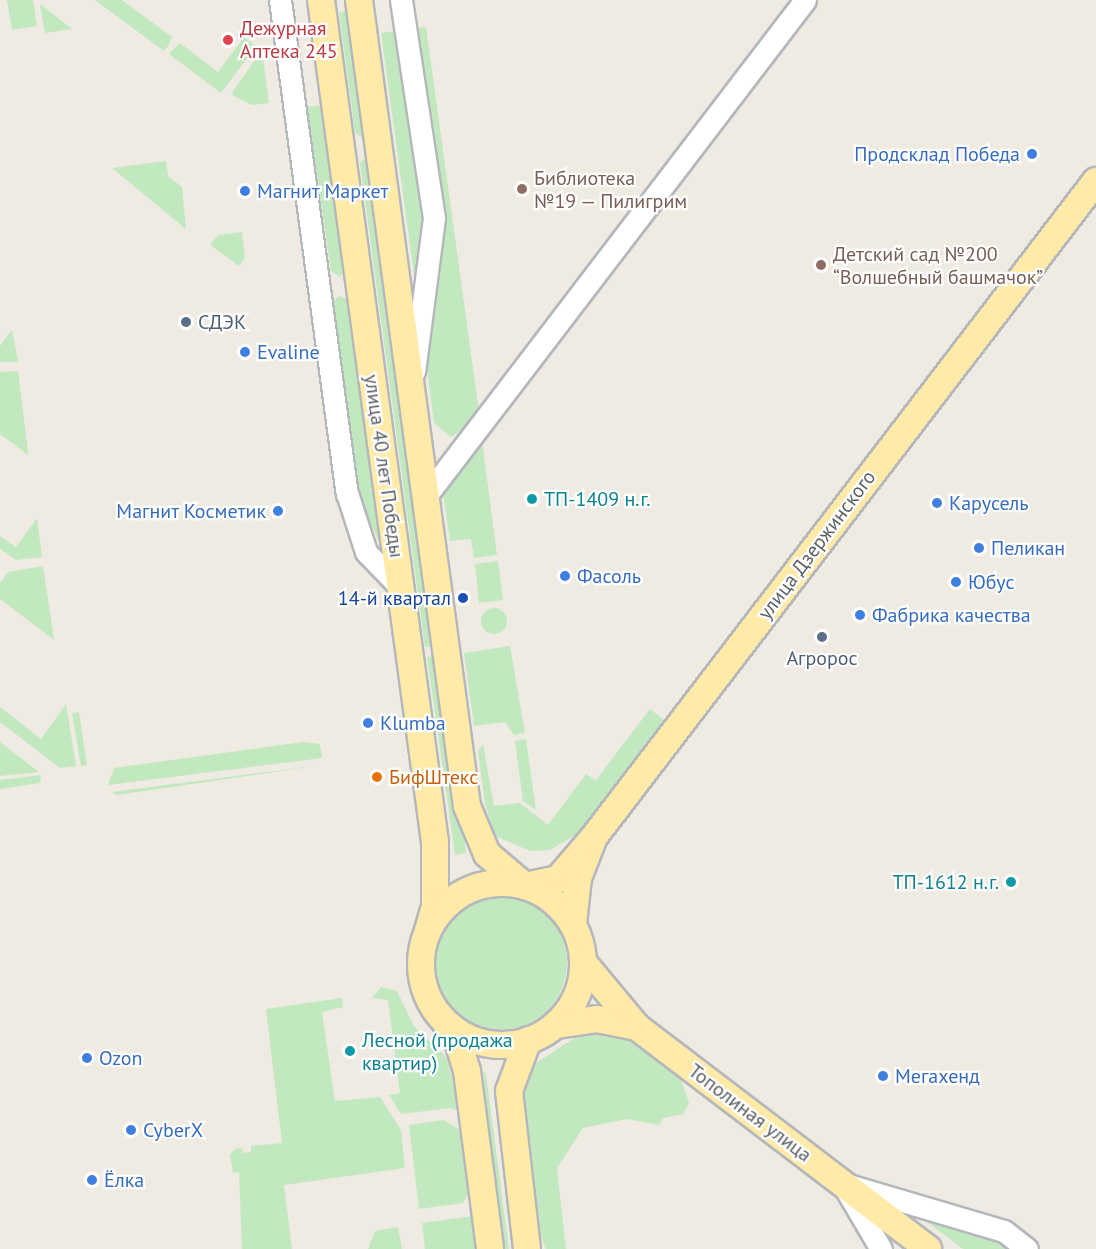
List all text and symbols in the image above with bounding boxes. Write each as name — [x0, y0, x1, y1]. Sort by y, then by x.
place label: Дежурная Аптека 245 — [240, 16, 338, 63]
marker: Дежурная Аптека 245 — [221, 33, 235, 47]
place label: Продсклад Победа — [854, 142, 1020, 166]
marker: Продсклад Победа — [1025, 147, 1039, 161]
place label: Библиотека №19 — Пилигрим — [534, 166, 690, 213]
place label: Магнит Маркет — [257, 179, 389, 203]
marker: Библиотека №19 — Пилигрим — [515, 182, 529, 196]
marker: Магнит Маркет — [238, 184, 252, 198]
place label: Детский сад №200 “Волшебный башмачок” — [833, 242, 1043, 289]
marker: Детский сад №200 “Волшебный башмачок” — [814, 258, 828, 272]
place label: СДЭК — [198, 310, 246, 334]
marker: СДЭК — [179, 315, 193, 329]
place label: Evaline — [257, 340, 320, 364]
marker: Evaline — [238, 345, 252, 359]
street label: улица 40 лет Победы — [359, 373, 409, 559]
street label: улица Дзержинского — [753, 465, 881, 625]
place label: ТП-1409 н.г. — [544, 487, 650, 511]
place label: Карусель — [949, 491, 1029, 515]
marker: ТП-1409 н.г. — [525, 492, 539, 506]
marker: Карусель — [930, 496, 944, 510]
place label: Магнит Косметик — [116, 499, 266, 523]
marker: Магнит Косметик — [271, 504, 285, 518]
place label: Пеликан — [991, 536, 1065, 560]
marker: Пеликан — [972, 541, 986, 555]
place label: Фасоль — [577, 564, 641, 588]
marker: Фасоль — [558, 569, 572, 583]
place label: Юбус — [968, 570, 1015, 594]
marker: Юбус — [949, 575, 963, 589]
place label: 14-й квартал — [338, 586, 451, 610]
marker: 14-й квартал — [456, 591, 470, 605]
place label: Фабрика качества — [872, 603, 1031, 627]
marker: Фабрика качества — [853, 608, 867, 622]
marker: Агророс — [815, 630, 829, 644]
place label: Агророс — [786, 646, 858, 670]
place label: Klumba — [380, 711, 446, 735]
marker: Klumba — [361, 716, 375, 730]
place label: БифШтекс — [389, 765, 478, 789]
marker: БифШтекс — [370, 770, 384, 784]
place label: ТП-1612 н.г. — [893, 870, 999, 894]
marker: ТП-1612 н.г. — [1004, 875, 1018, 889]
place label: Лесной (продажа квартир) — [362, 1028, 513, 1075]
marker: Лесной (продажа квартир) — [343, 1044, 357, 1058]
place label: Ozon — [99, 1046, 142, 1070]
marker: Ozon — [80, 1051, 94, 1065]
street label: Тополиная улица — [684, 1059, 816, 1167]
place label: Мегахенд — [895, 1064, 980, 1088]
marker: Мегахенд — [876, 1069, 890, 1083]
place label: CyberX — [143, 1118, 203, 1142]
marker: CyberX — [124, 1123, 138, 1137]
place label: Ёлка — [104, 1168, 144, 1192]
marker: Ёлка — [85, 1173, 99, 1187]

